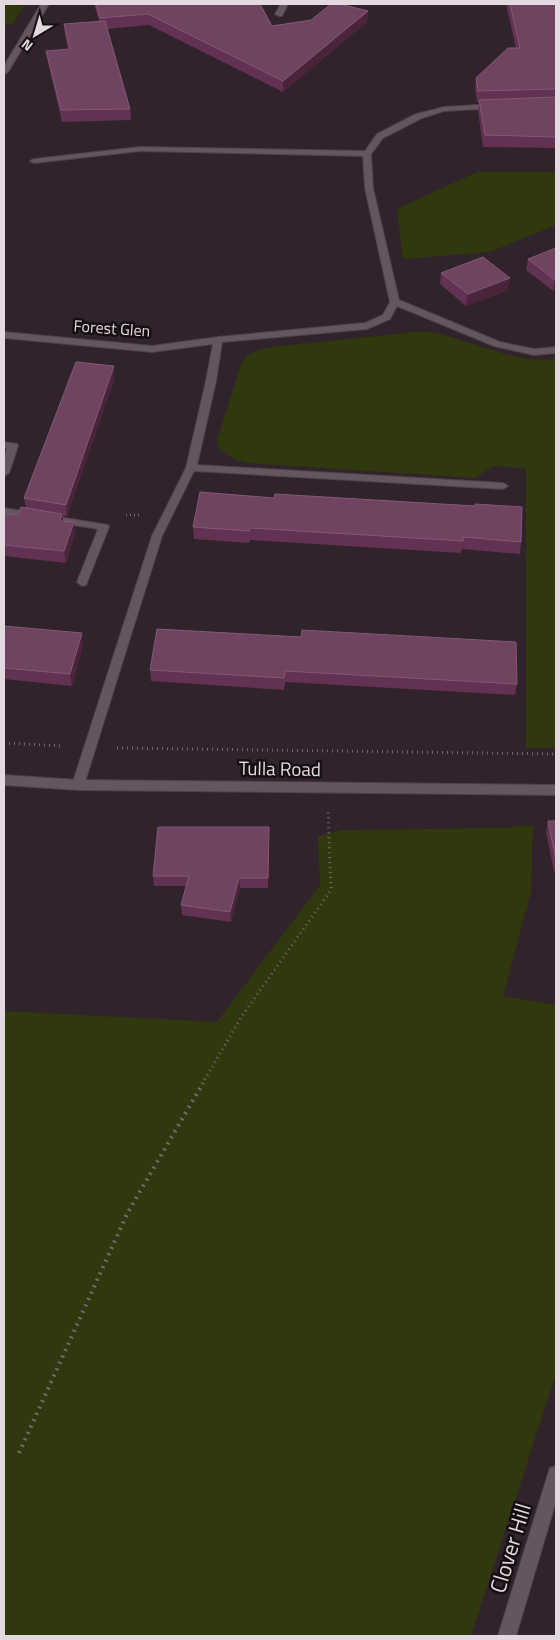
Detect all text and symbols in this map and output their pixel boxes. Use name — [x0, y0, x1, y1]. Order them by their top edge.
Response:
north arrow — [10, 10, 60, 60]
text: N — [16, 34, 37, 57]
street label: Forest Glen — [73, 313, 151, 343]
street label: Tulla Road — [239, 753, 321, 783]
street label: Clover Hill — [480, 1499, 540, 1597]

